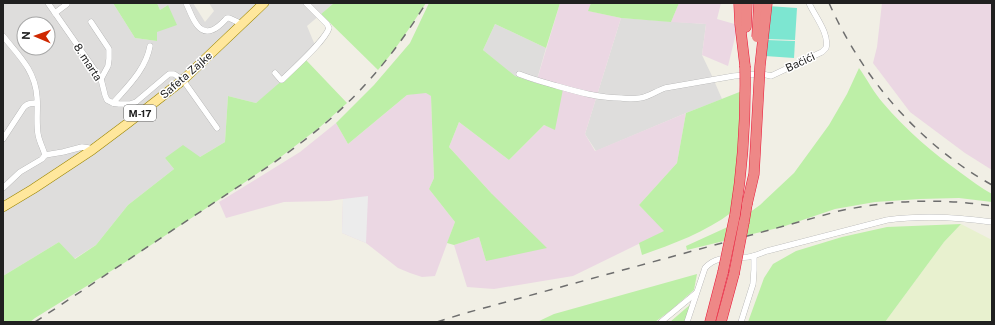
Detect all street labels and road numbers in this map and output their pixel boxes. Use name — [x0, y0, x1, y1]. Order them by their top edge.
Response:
street label: 8. marta — [71, 41, 105, 83]
street label: Safeta Zajke — [158, 49, 214, 101]
street label: Bačići — [783, 50, 817, 74]
road number: M-17 — [124, 105, 156, 121]

